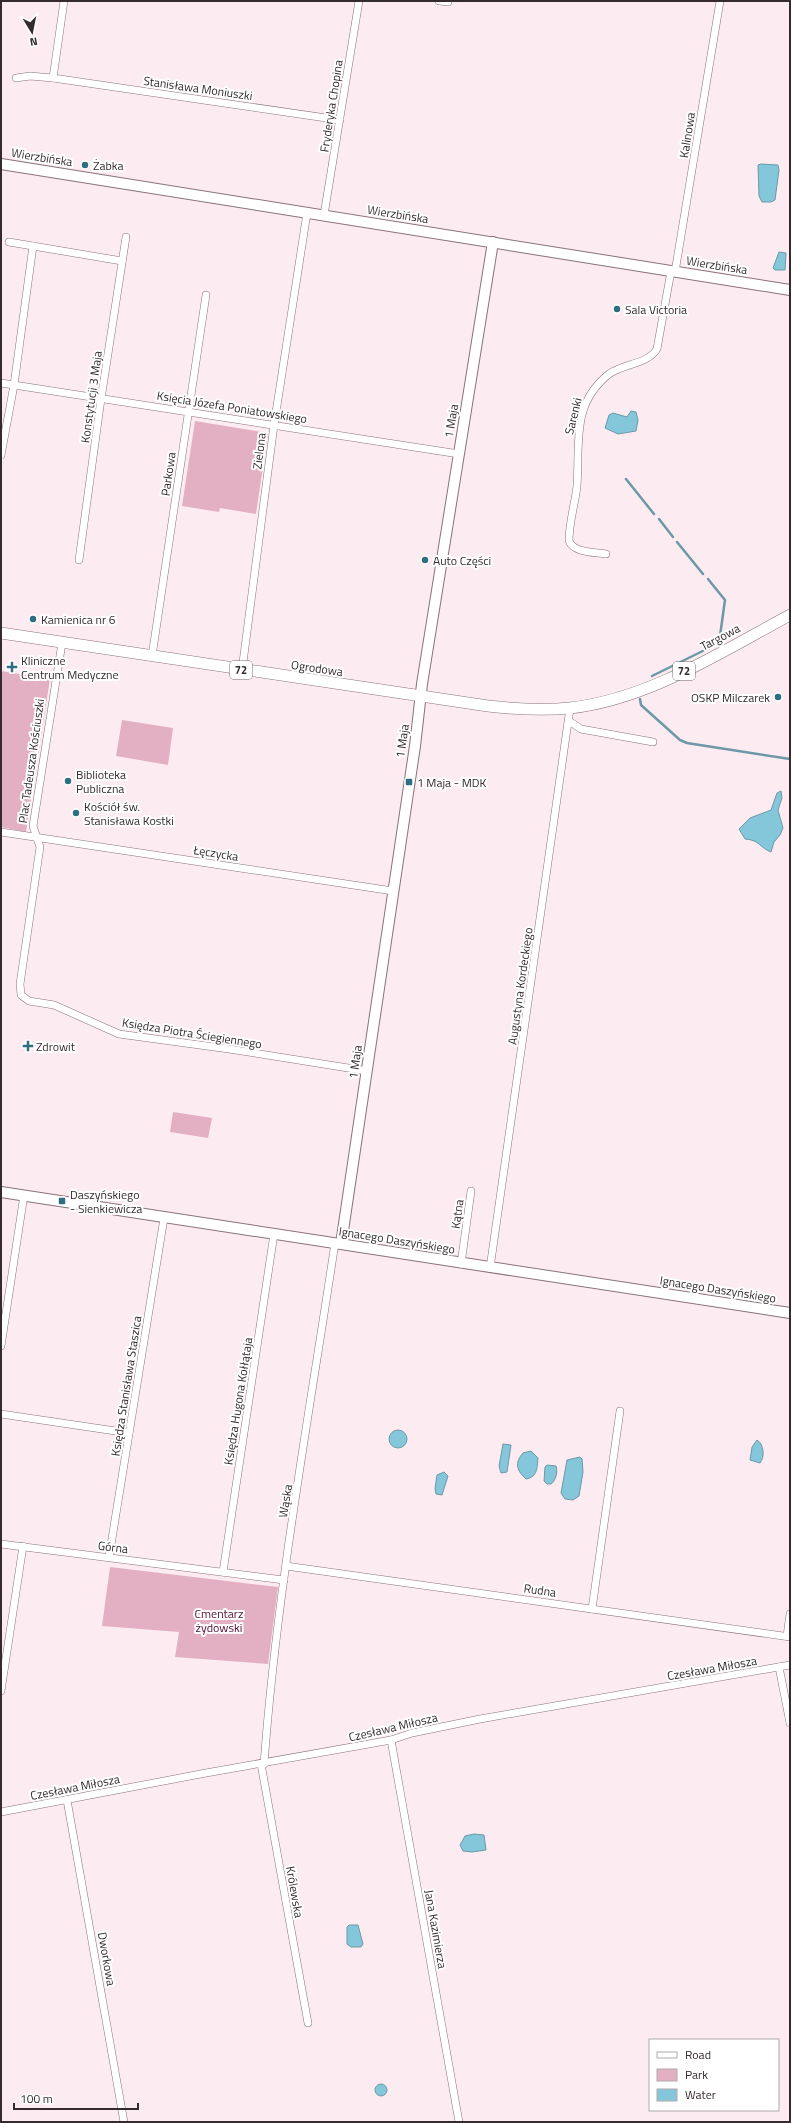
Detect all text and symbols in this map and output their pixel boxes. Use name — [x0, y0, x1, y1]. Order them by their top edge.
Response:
north arrow — [12, 12, 52, 52]
text: N — [29, 33, 39, 50]
street label: Fryderyka Chopina — [314, 58, 348, 154]
street label: Stanisława Moniuszki — [142, 71, 254, 105]
street label: Kalinowa — [674, 111, 700, 159]
street label: Wierzbińska — [10, 143, 74, 171]
place label: Żabka — [93, 156, 123, 175]
marker: Żabka — [80, 160, 90, 170]
street label: Wierzbińska — [366, 200, 430, 228]
street label: Wierzbińska — [685, 251, 749, 279]
place label: Sala Victoria — [625, 300, 687, 319]
marker: Sala Victoria — [612, 304, 622, 314]
street label: Konstytucji 3 Maja — [75, 350, 107, 444]
street label: Księcia Józefa Poniatowskiego — [155, 386, 309, 428]
street label: Sarenki — [559, 396, 587, 436]
street label: 1 Maja — [439, 403, 463, 439]
street label: Zielona — [247, 432, 271, 470]
street label: Parkowa — [156, 451, 180, 497]
place label: Auto Części — [433, 551, 491, 570]
marker: Auto Części — [420, 555, 430, 565]
place label: Kamienica nr 6 — [41, 610, 116, 629]
marker: Kamienica nr 6 — [28, 614, 38, 624]
street label: Targowa — [697, 619, 743, 655]
place label: Kliniczne Centrum Medyczne — [21, 651, 119, 684]
street label: Ogrodowa — [290, 655, 344, 681]
marker: Kliniczne Centrum Medyczne — [6, 661, 18, 673]
road number: 72 — [230, 661, 252, 679]
road number: 72 — [673, 662, 695, 680]
place label: OSKP Milczarek — [691, 688, 770, 707]
marker: OSKP Milczarek — [773, 692, 783, 702]
street label: Plac Tadeusza Kościuszki — [13, 697, 49, 825]
street label: 1 Maja — [390, 723, 414, 759]
place label: Biblioteka Publiczna — [76, 765, 126, 798]
place label: 1 Maja - MDK — [417, 773, 486, 792]
marker: Biblioteka Publiczna — [63, 776, 73, 786]
marker: 1 Maja - MDK — [404, 777, 414, 787]
place label: Kościół św. Stanisława Kostki — [84, 797, 174, 830]
marker: Kościół św. Stanisława Kostki — [71, 808, 81, 818]
street label: Łęczycka — [191, 840, 240, 866]
street label: Augustyna Kordeckiego — [502, 926, 538, 1046]
street label: Księdza Piotra Ściegiennego — [121, 1013, 263, 1053]
place label: Zdrowit — [36, 1037, 76, 1056]
marker: Zdrowit — [23, 1041, 33, 1051]
street label: 1 Maja — [343, 1044, 367, 1080]
place label: Daszyńskiego - Sienkiewicza — [70, 1185, 142, 1218]
marker: Daszyńskiego - Sienkiewicza — [57, 1196, 67, 1206]
street label: Kątna — [446, 1198, 468, 1230]
street label: Ignacego Daszyńskiego — [338, 1221, 456, 1259]
street label: Ignacego Daszyńskiego — [659, 1270, 777, 1308]
street label: Księdza Stanisława Staszica — [106, 1314, 146, 1458]
street label: Księdza Hugona Kołłątaja — [219, 1336, 257, 1466]
street label: Wąska — [273, 1483, 297, 1519]
street label: Górna — [97, 1536, 129, 1558]
street label: Rudna — [523, 1578, 557, 1602]
park label: Cmentarz żydowski — [195, 1604, 243, 1637]
street label: Czesława Miłosza — [666, 1651, 758, 1685]
street label: Czesława Miłosza — [347, 1708, 439, 1746]
street label: Czesława Miłosza — [29, 1769, 121, 1805]
street label: Królewska — [281, 1865, 309, 1919]
street label: Jana Kazimierza — [420, 1888, 452, 1970]
street label: Dworkowa — [93, 1931, 121, 1987]
legend — [649, 2039, 779, 2111]
text: Road — [685, 2045, 711, 2064]
text: Park — [685, 2065, 708, 2084]
scale bar — [14, 2085, 138, 2111]
text: Water — [685, 2085, 716, 2104]
text: 100 m — [20, 2089, 53, 2108]

